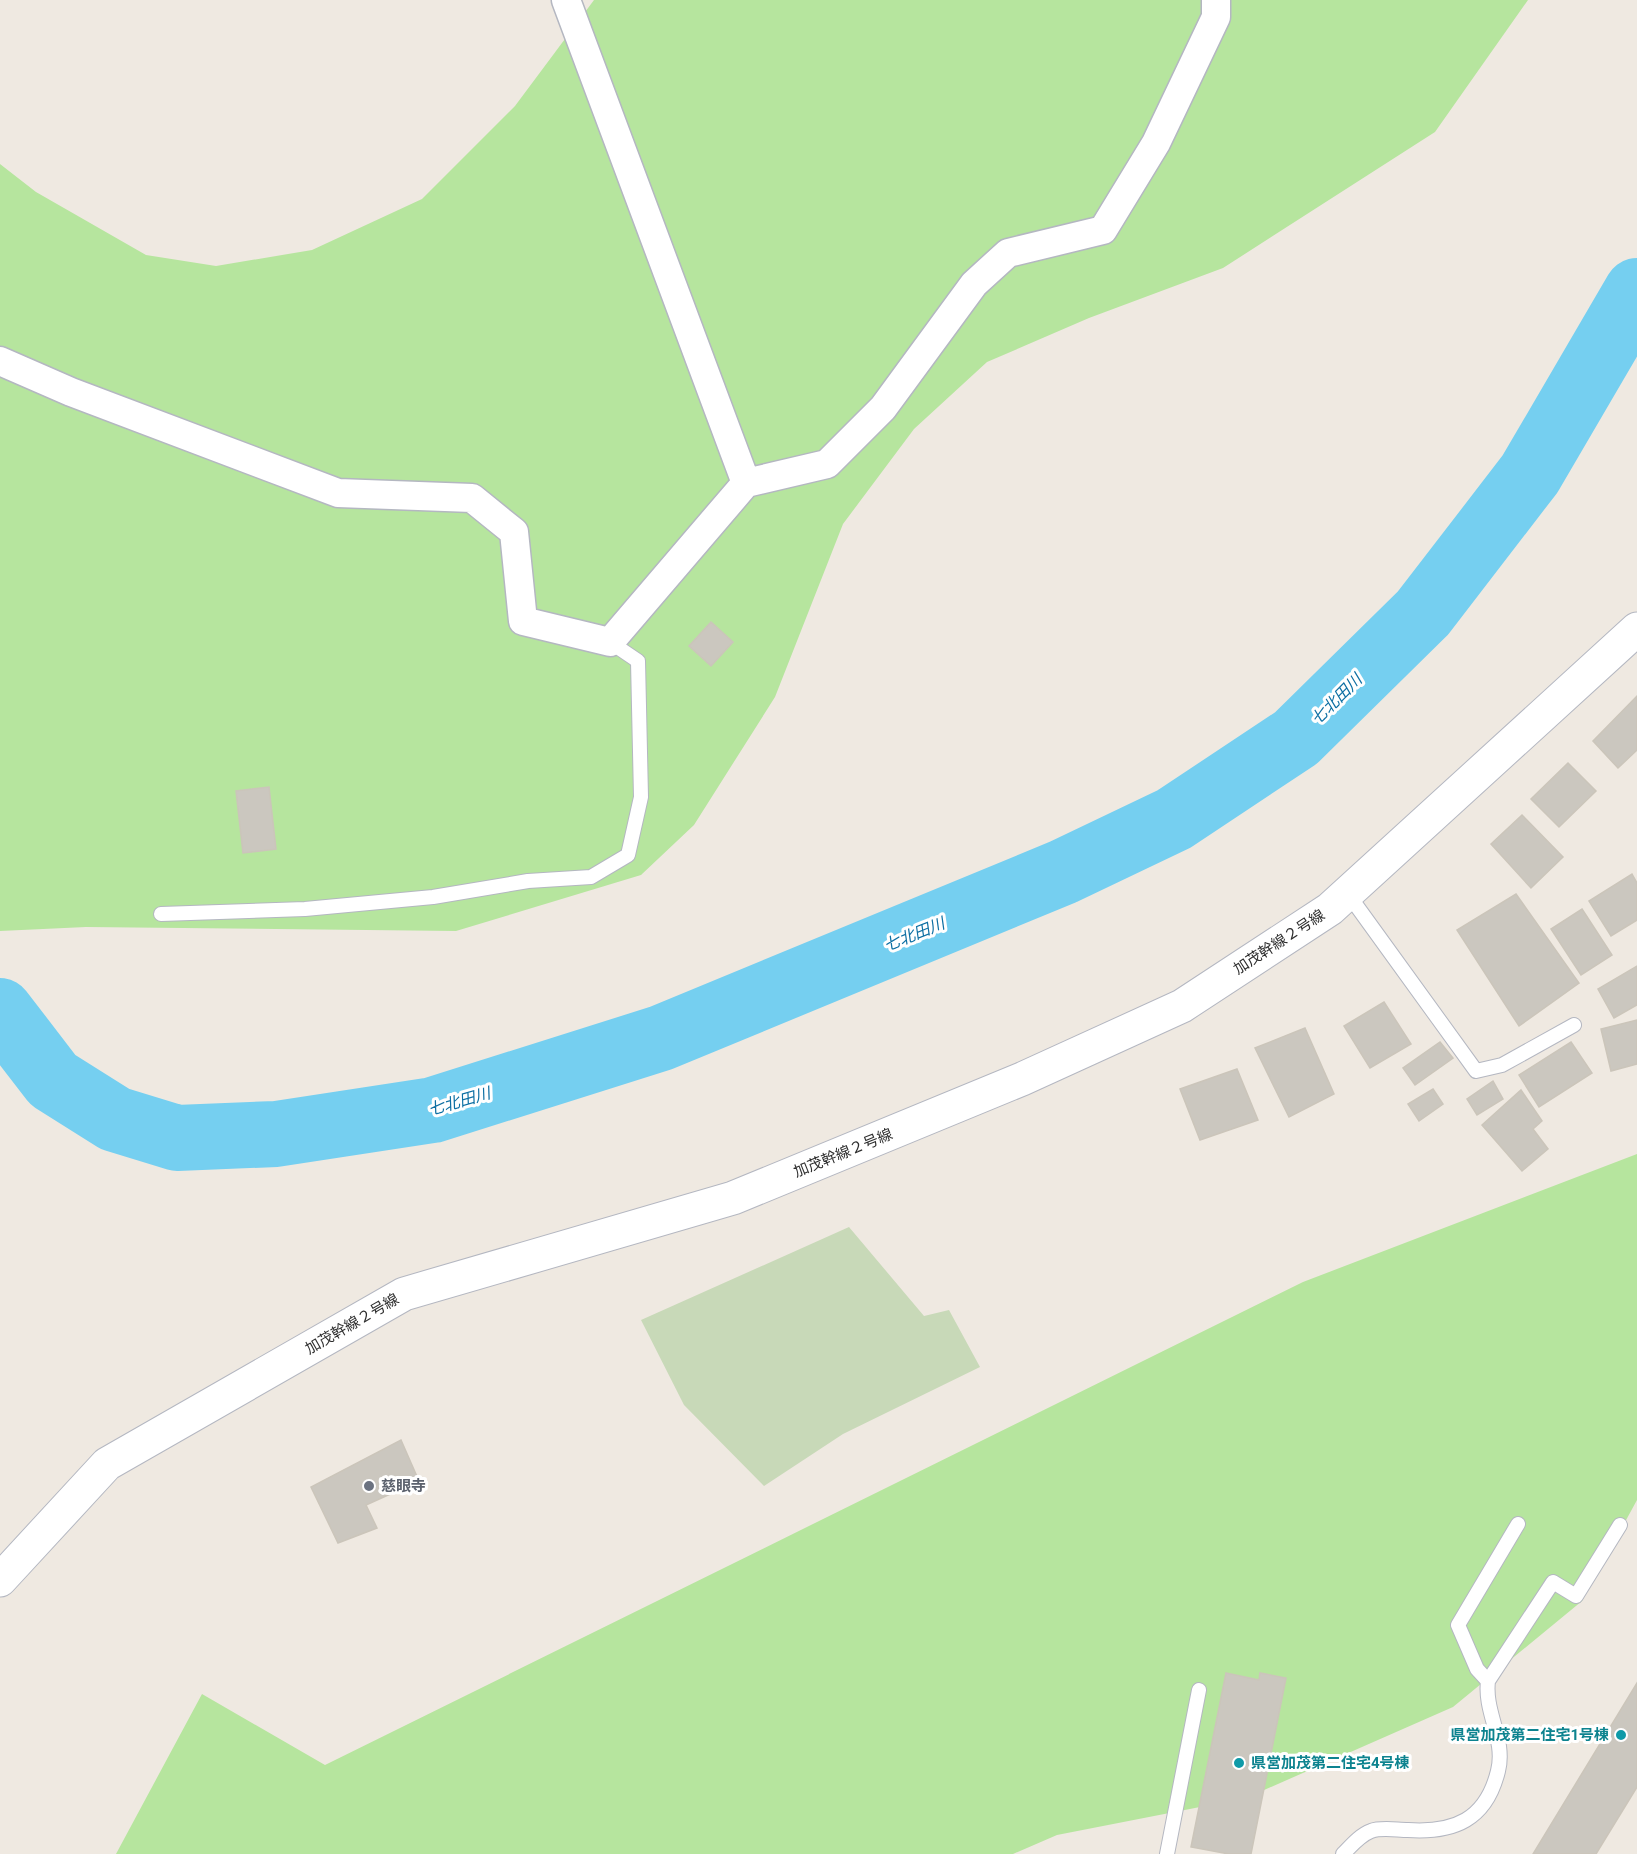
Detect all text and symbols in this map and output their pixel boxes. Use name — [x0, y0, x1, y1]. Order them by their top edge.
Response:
water label: 七北田川 — [1307, 669, 1367, 729]
street label: 加茂幹線２号線 — [1230, 906, 1328, 978]
water label: 七北田川 — [881, 913, 949, 955]
water label: 七北田川 — [426, 1083, 494, 1119]
street label: 加茂幹線２号線 — [791, 1125, 895, 1181]
street label: 加茂幹線２号線 — [302, 1290, 402, 1358]
place label: 慈眼寺 — [381, 1477, 426, 1495]
marker: 慈眼寺 — [362, 1479, 376, 1493]
place label: 県営加茂第二住宅1号棟 — [1450, 1726, 1609, 1744]
marker: 県営加茂第二住宅1号棟 — [1614, 1728, 1628, 1742]
place label: 県営加茂第二住宅4号棟 — [1251, 1754, 1410, 1772]
marker: 県営加茂第二住宅4号棟 — [1232, 1756, 1246, 1770]

